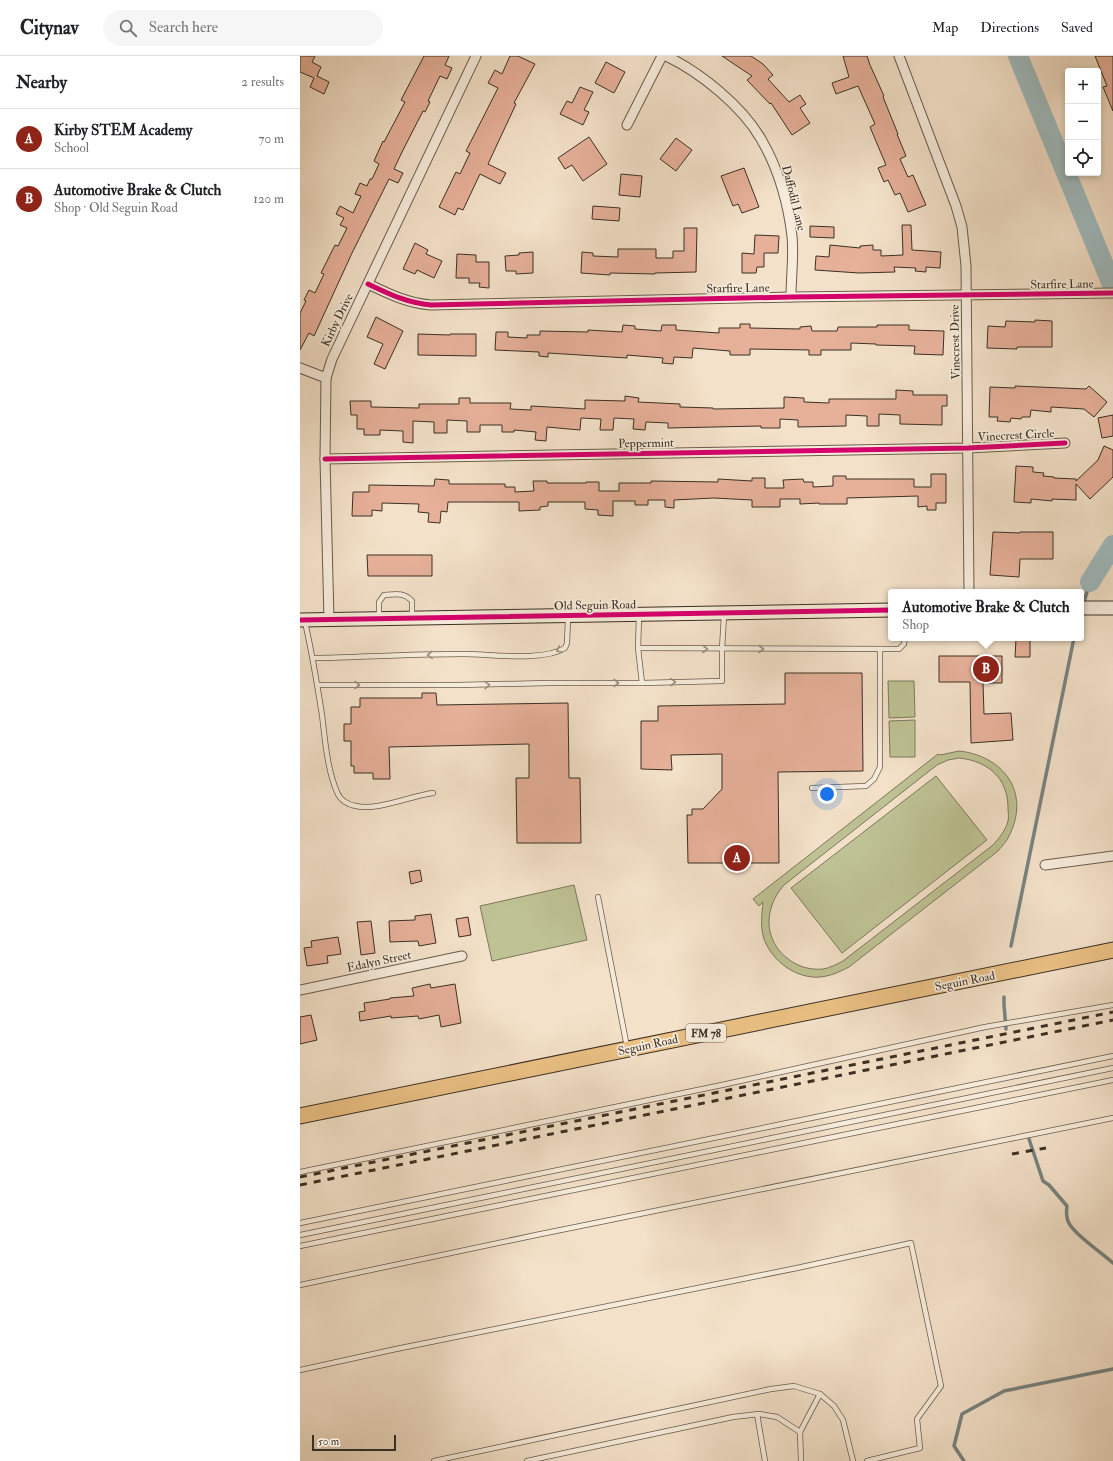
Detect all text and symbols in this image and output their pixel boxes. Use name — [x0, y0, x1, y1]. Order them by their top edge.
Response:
search box — [103, 10, 383, 46]
text: Citynav — [20, 16, 79, 40]
icon: search — [117, 17, 139, 39]
text: Search here — [149, 18, 218, 37]
text: Map — [932, 19, 958, 36]
text: Directions — [980, 19, 1039, 36]
text: Saved — [1061, 19, 1093, 36]
map controls — [1065, 68, 1101, 176]
button: + — [1065, 68, 1101, 104]
text: Nearby — [16, 72, 67, 93]
text: 2 results — [241, 74, 284, 90]
button: − — [1065, 104, 1101, 140]
text: Kirby STEM Academy — [54, 121, 192, 140]
text: A — [25, 131, 33, 147]
text: 70 m — [259, 131, 284, 147]
text: School — [54, 140, 89, 156]
button: locate — [1065, 140, 1101, 176]
street label: Daffodil Lane — [778, 164, 809, 232]
text: Automotive Brake & Clutch — [54, 181, 221, 200]
text: B — [25, 191, 33, 207]
text: 120 m — [253, 191, 284, 207]
text: Shop · Old Seguin Road — [54, 200, 178, 216]
street label: Starfire Lane — [1030, 276, 1094, 293]
street label: Starfire Lane — [706, 280, 770, 297]
street label: Kirby Drive — [318, 291, 357, 349]
street label: Vinecrest Drive — [947, 304, 964, 380]
street label: Vinecrest Circle — [977, 426, 1055, 445]
street label: Peppermint — [618, 436, 674, 451]
popup — [888, 589, 1084, 641]
street label: Old Seguin Road — [554, 597, 636, 614]
text: Automotive Brake & Clutch — [902, 598, 1070, 617]
text: Shop — [902, 617, 929, 633]
one-way arrow — [702, 645, 708, 653]
one-way arrow — [758, 645, 764, 653]
one-way arrow — [556, 646, 563, 654]
one-way arrow — [427, 651, 433, 659]
pin: B — [973, 654, 999, 684]
one-way arrow — [670, 678, 676, 687]
one-way arrow — [613, 679, 619, 687]
one-way arrow — [354, 681, 360, 689]
one-way arrow — [484, 681, 490, 689]
your location — [817, 784, 837, 804]
pin: A — [724, 843, 750, 873]
street label: Edalyn Street — [346, 947, 413, 976]
street label: Seguin Road — [934, 968, 997, 995]
road number: FM 78 — [686, 1024, 726, 1042]
street label: Seguin Road — [617, 1032, 680, 1059]
scale bar — [312, 1433, 396, 1452]
text: 50 m — [318, 1435, 339, 1448]

